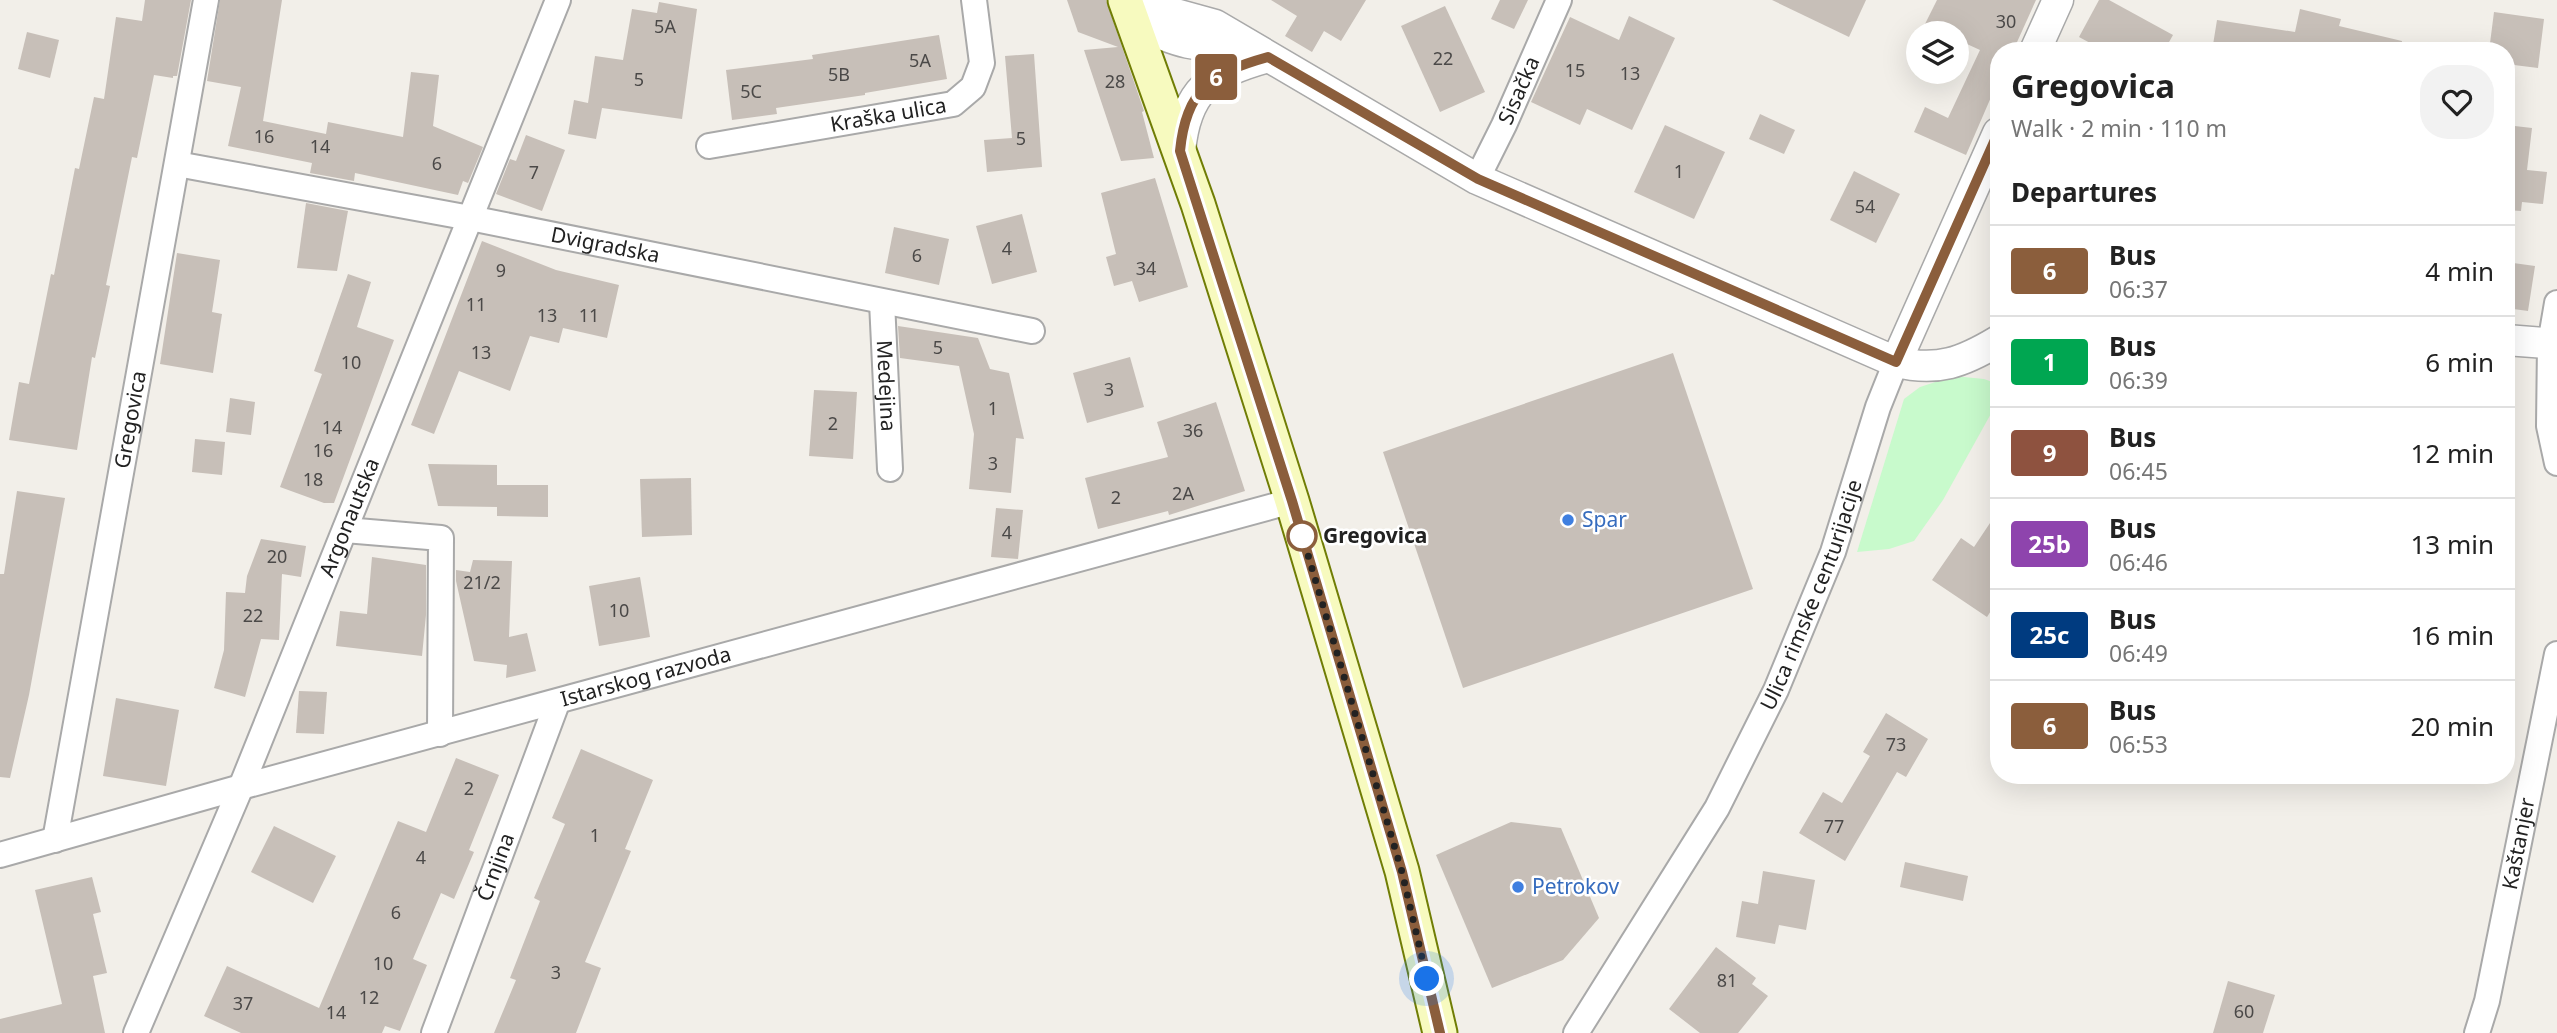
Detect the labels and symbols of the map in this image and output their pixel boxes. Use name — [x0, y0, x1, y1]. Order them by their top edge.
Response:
house number: 30 — [1996, 9, 2016, 33]
house number: 5A — [654, 14, 676, 38]
house number: 22 — [1433, 46, 1453, 70]
house number: 5A — [909, 48, 931, 72]
street label: Sisačka — [1491, 52, 1546, 129]
line badge: 6 — [1193, 54, 1239, 100]
house number: 15 — [1565, 58, 1585, 82]
house number: 13 — [1620, 61, 1640, 85]
house number: 5B — [828, 62, 850, 86]
house number: 5 — [634, 67, 644, 91]
house number: 28 — [1105, 69, 1125, 93]
house number: 5C — [740, 79, 762, 103]
street label: Kraška ulica — [828, 90, 948, 138]
house number: 16 — [254, 124, 274, 148]
house number: 5 — [1016, 126, 1026, 150]
house number: 14 — [310, 134, 330, 158]
house number: 6 — [432, 151, 442, 175]
house number: 1 — [1674, 159, 1684, 183]
house number: 7 — [529, 160, 539, 184]
house number: 54 — [1855, 194, 1875, 218]
street label: Dvigradska — [549, 220, 662, 269]
house number: 4 — [1002, 236, 1012, 260]
house number: 6 — [912, 243, 922, 267]
house number: 34 — [1136, 256, 1156, 280]
house number: 9 — [496, 258, 506, 282]
house number: 11 — [466, 292, 486, 316]
house number: 13 — [537, 303, 557, 327]
house number: 11 — [579, 303, 599, 327]
house number: 5 — [933, 335, 943, 359]
house number: 13 — [471, 340, 491, 364]
street label: Medejina — [871, 340, 903, 432]
house number: 10 — [341, 350, 361, 374]
street label: Gregovica — [107, 369, 152, 471]
house number: 3 — [1104, 377, 1114, 401]
house number: 1 — [988, 396, 998, 420]
house number: 2 — [828, 411, 838, 435]
house number: 14 — [322, 415, 342, 439]
house number: 36 — [1183, 418, 1203, 442]
house number: 16 — [313, 438, 333, 462]
house number: 3 — [988, 451, 998, 475]
street label: Argonautska — [312, 453, 385, 581]
house number: 18 — [303, 467, 323, 491]
street label: Ulica rimske centurijacije — [1753, 476, 1868, 715]
house number: 2A — [1172, 481, 1194, 505]
house number: 2 — [1111, 485, 1121, 509]
place label: Spar — [1582, 505, 1627, 533]
marker: Spar — [1560, 512, 1576, 528]
house number: 4 — [1002, 520, 1012, 544]
marker: Gregovica — [1287, 521, 1317, 551]
place label: Gregovica — [1323, 521, 1427, 549]
house number: 20 — [267, 544, 287, 568]
house number: 21/2 — [463, 570, 501, 594]
house number: 10 — [609, 598, 629, 622]
house number: 22 — [243, 603, 263, 627]
street label: Istarskog razvoda — [557, 639, 734, 712]
house number: 73 — [1886, 732, 1906, 756]
house number: 2 — [464, 776, 474, 800]
street label: Kaštanjer — [2495, 795, 2541, 892]
house number: 77 — [1824, 814, 1844, 838]
house number: 1 — [590, 823, 600, 847]
street label: Črnjina — [469, 829, 520, 905]
house number: 4 — [416, 845, 426, 869]
place label: Petrokov — [1532, 872, 1620, 900]
marker: Petrokov — [1510, 879, 1526, 895]
house number: 6 — [391, 900, 401, 924]
house number: 10 — [373, 951, 393, 975]
house number: 3 — [551, 960, 561, 984]
your location — [1409, 961, 1444, 996]
house number: 81 — [1717, 968, 1737, 992]
house number: 12 — [359, 985, 379, 1009]
house number: 37 — [233, 991, 253, 1015]
house number: 60 — [2234, 999, 2254, 1023]
house number: 14 — [326, 1000, 346, 1024]

